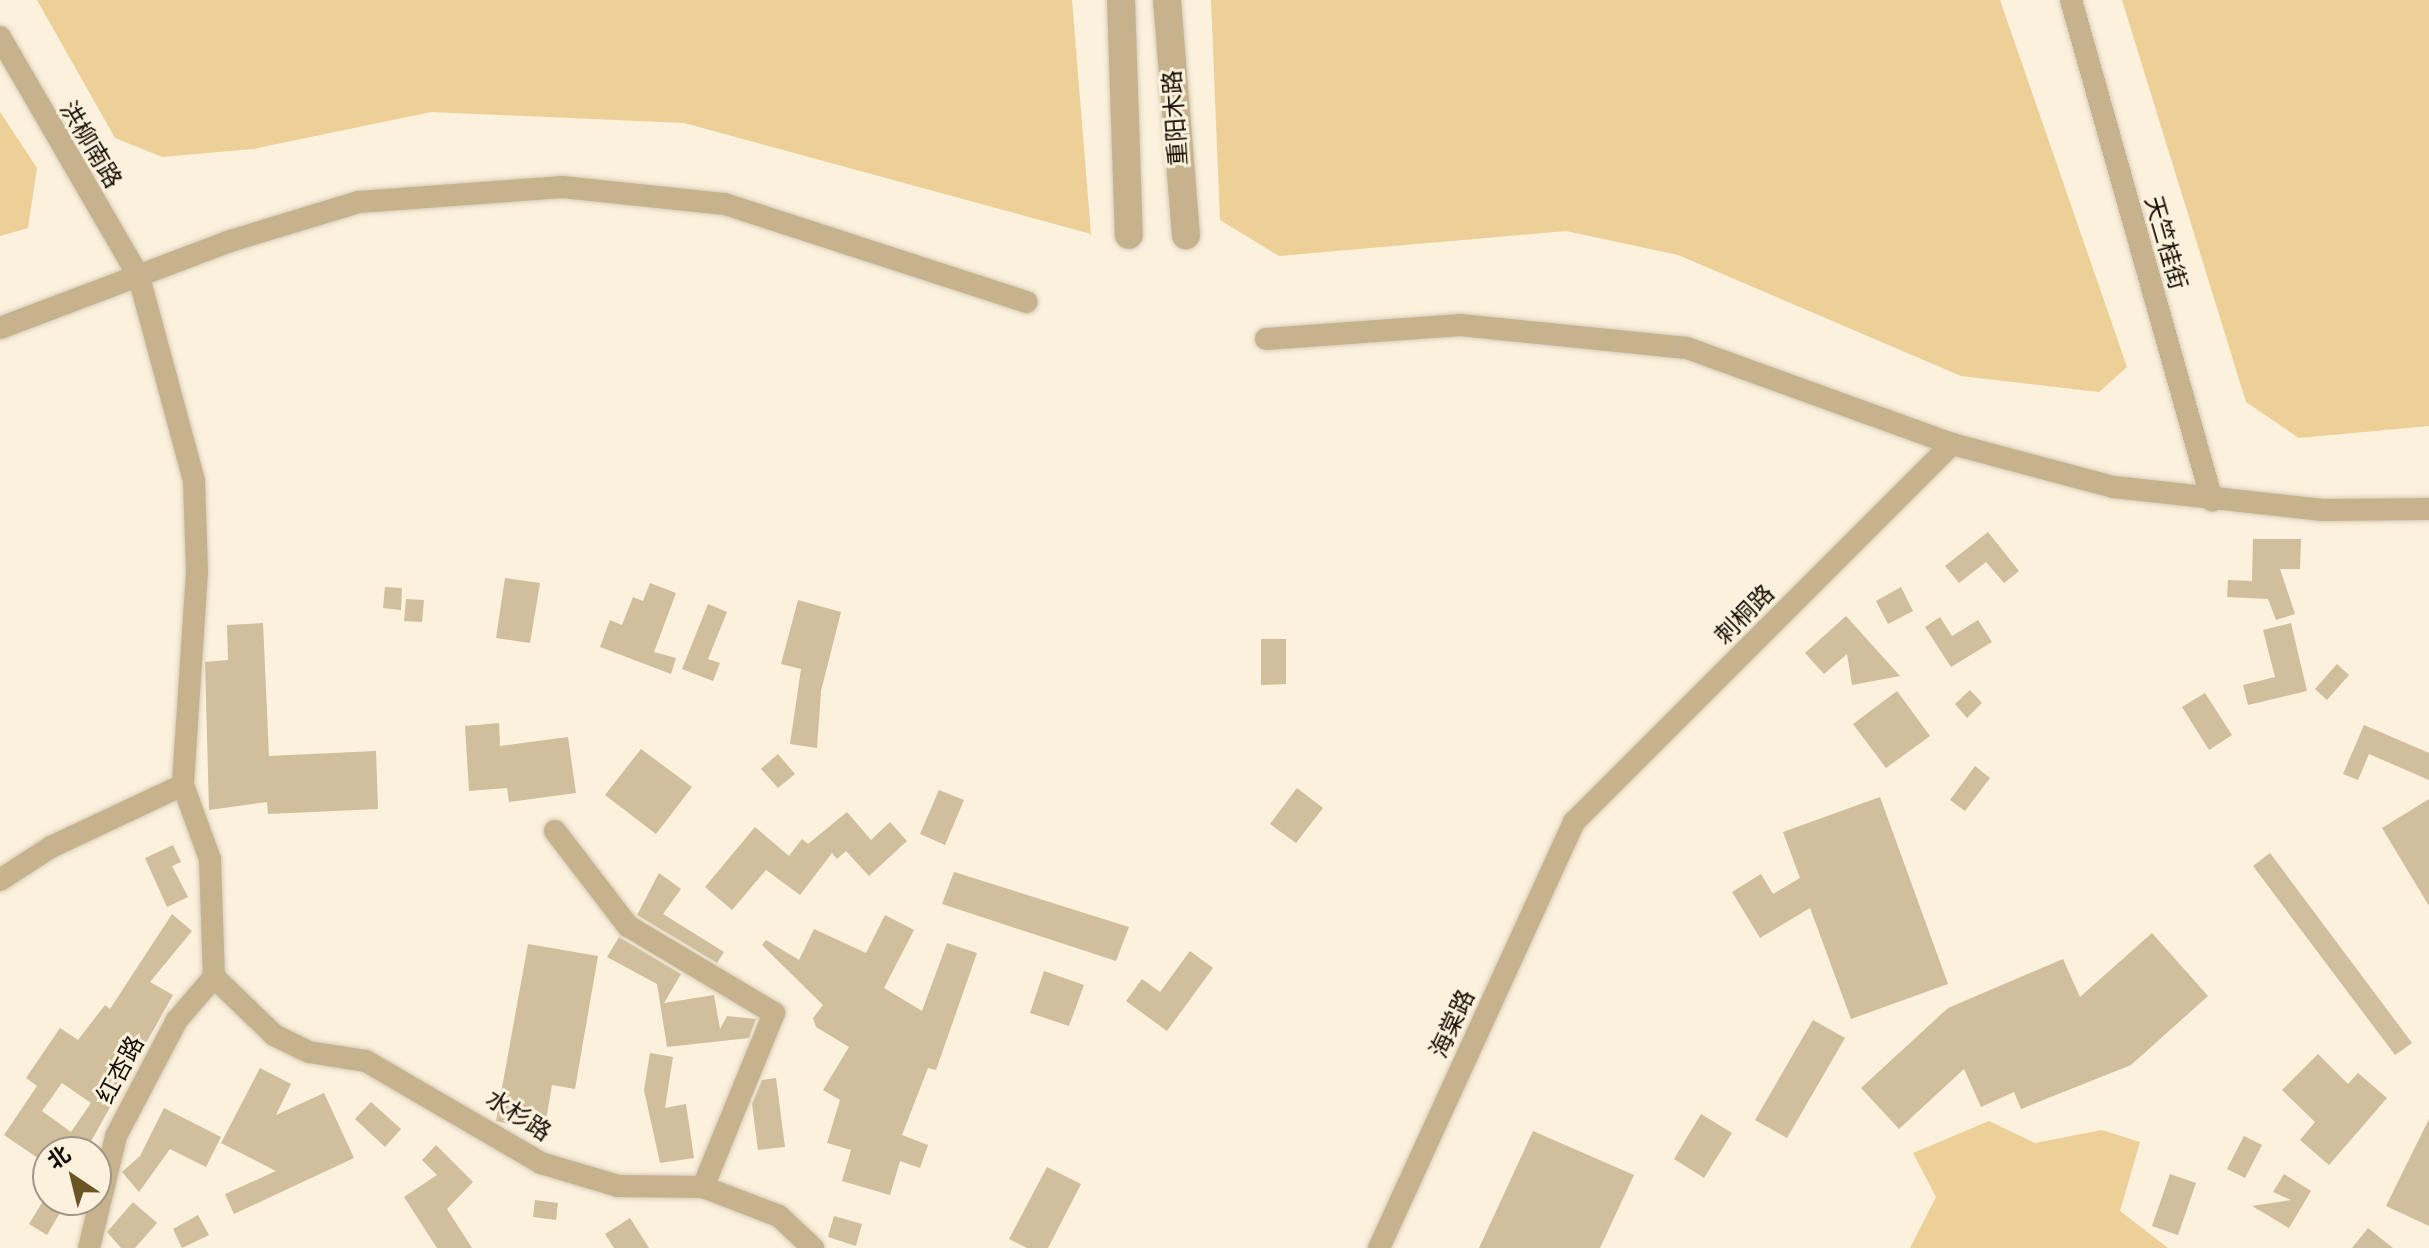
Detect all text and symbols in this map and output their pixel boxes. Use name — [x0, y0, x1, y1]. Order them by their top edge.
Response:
street label: 重阳木路 — [1158, 69, 1194, 167]
street label: 洪柳南路 — [53, 96, 127, 194]
street label: 天竺桂街 — [2138, 193, 2192, 293]
street label: 刺桐路 — [1709, 579, 1781, 651]
street label: 海棠路 — [1425, 985, 1481, 1063]
street label: 红杏路 — [91, 1031, 151, 1109]
street label: 水杉路 — [480, 1084, 556, 1148]
north arrow — [32, 1136, 112, 1216]
text: 北 — [42, 1140, 76, 1175]

